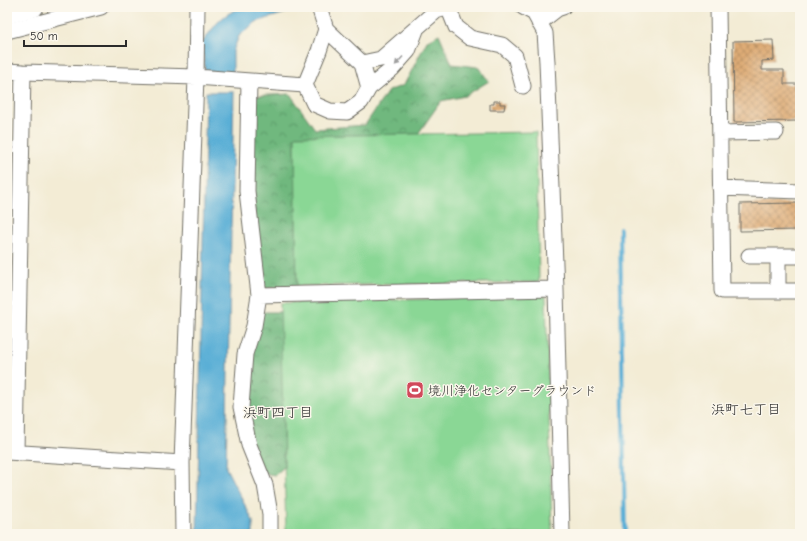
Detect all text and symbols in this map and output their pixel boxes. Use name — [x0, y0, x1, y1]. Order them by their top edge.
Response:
scale bar — [24, 22, 126, 48]
text: 50 m — [30, 29, 58, 43]
one-way arrow — [395, 56, 404, 67]
sports icon: 境川浄化センターグラウンド — [405, 380, 425, 400]
place label: 境川浄化センターグラウンド — [428, 383, 596, 398]
district label: 浜町七丁目 — [711, 401, 781, 418]
district label: 浜町四丁目 — [243, 404, 313, 421]

